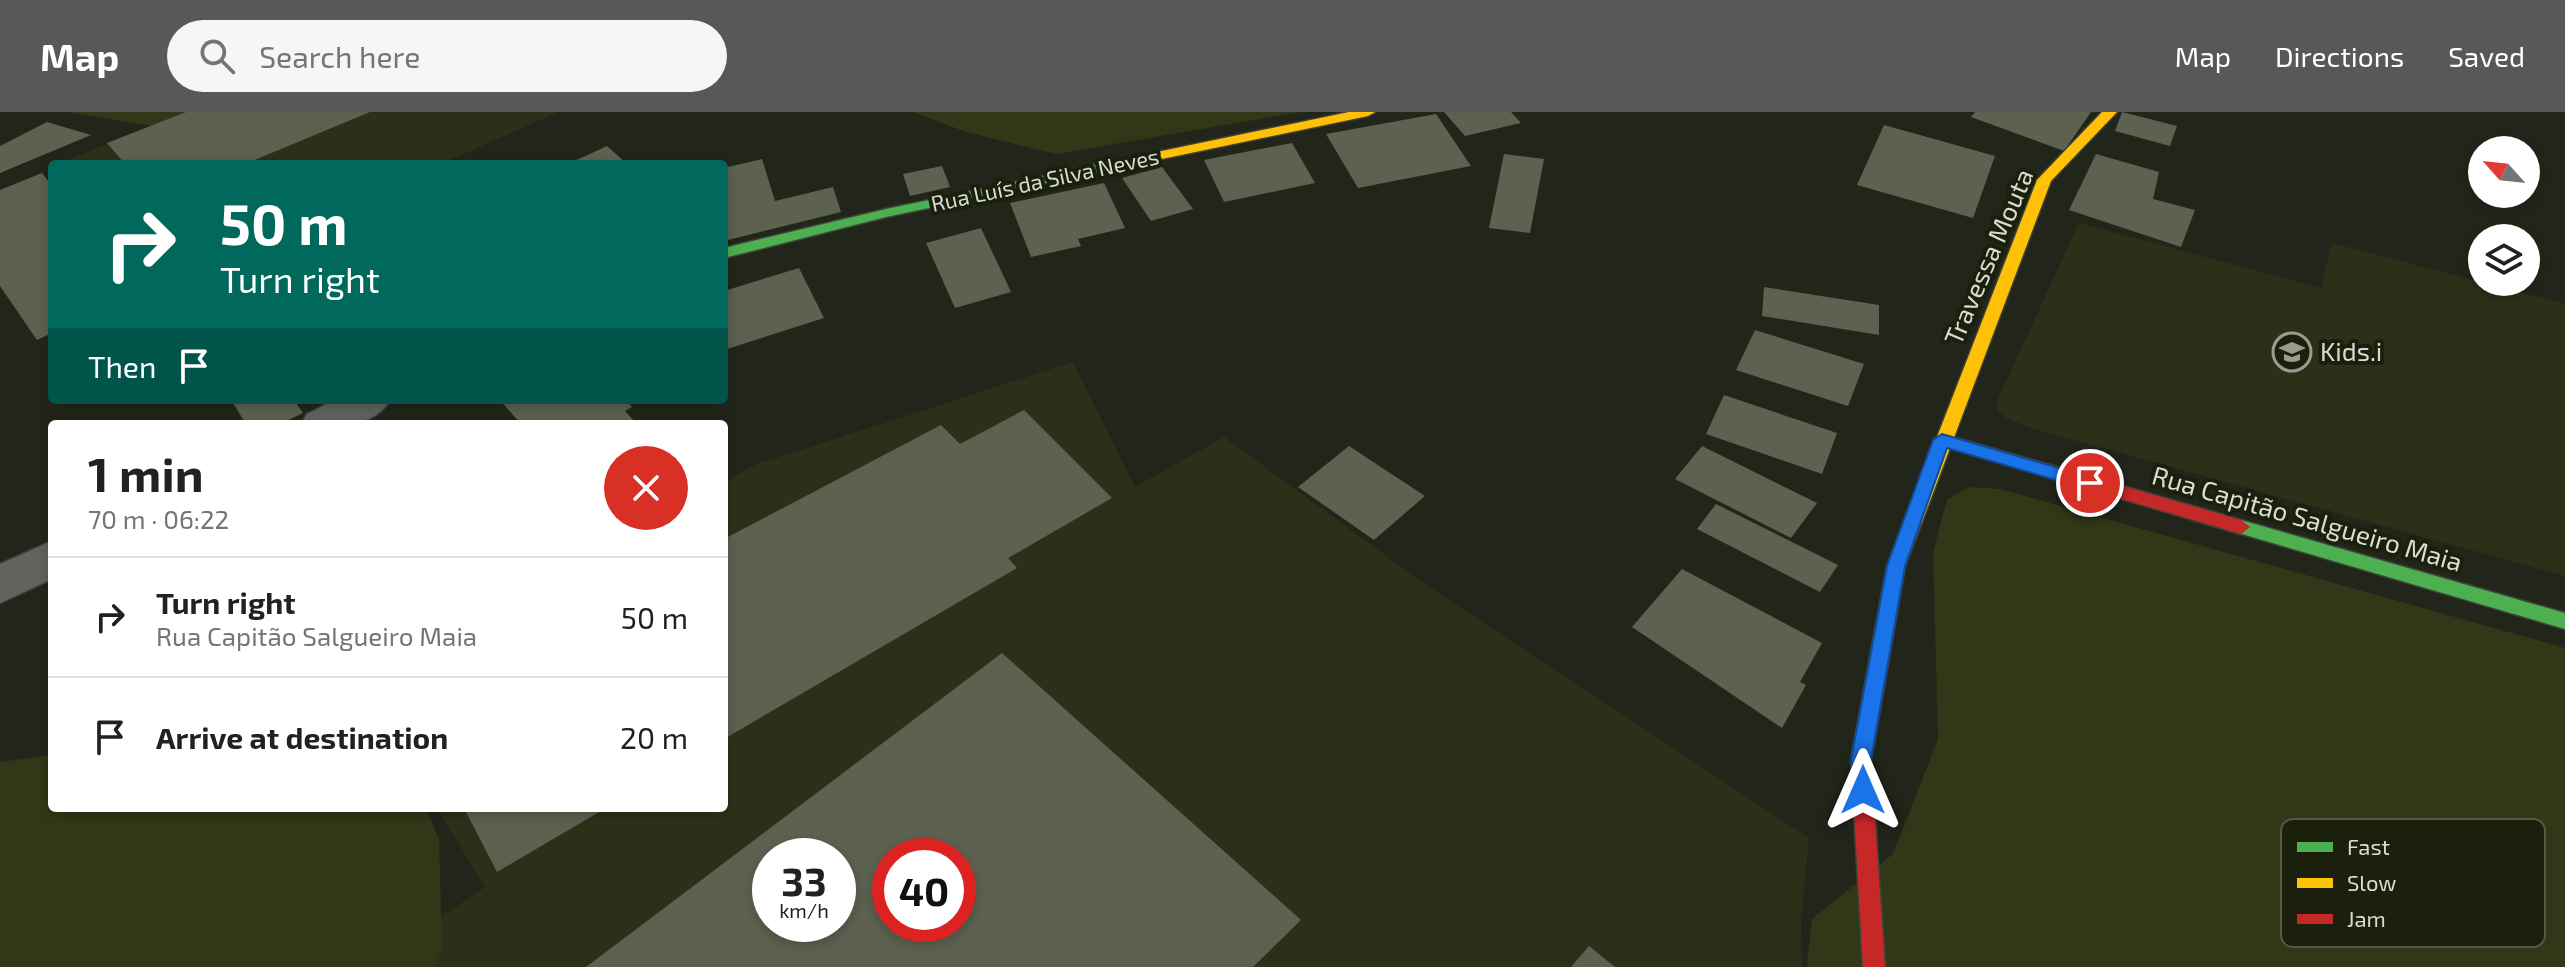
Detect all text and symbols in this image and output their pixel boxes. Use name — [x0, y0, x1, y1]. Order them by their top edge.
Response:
search box — [167, 20, 727, 92]
text: Map — [40, 33, 119, 79]
icon: search — [195, 34, 239, 78]
text: Search here — [259, 38, 420, 74]
text: Map — [2175, 39, 2231, 73]
text: Directions — [2275, 39, 2404, 73]
text: Saved — [2448, 39, 2525, 73]
north arrow — [2468, 136, 2540, 208]
map controls — [2468, 136, 2540, 296]
street label: Rua Luís da Silva Neves — [928, 142, 1161, 216]
street label: Travessa Mouta — [1937, 164, 2039, 349]
text: 50 m — [220, 189, 348, 256]
icon: right — [88, 192, 192, 296]
button: layers — [2468, 224, 2540, 296]
text: Turn right — [220, 257, 380, 300]
school or university icon: Kids.i — [2271, 331, 2313, 373]
place label: Kids.i — [2320, 335, 2382, 366]
icon: arrive — [172, 344, 216, 388]
text: Then — [88, 348, 156, 384]
text: 1 min — [88, 444, 204, 502]
button: close — [604, 446, 688, 530]
pin — [2056, 449, 2124, 517]
street label: Rua Capitão Salgueiro Maia — [2149, 458, 2466, 577]
icon: arrive — [2068, 461, 2112, 505]
text: 70 m · 06:22 — [88, 503, 229, 534]
text: Turn right — [156, 584, 296, 620]
icon: right — [88, 595, 132, 639]
text: 50 m — [621, 599, 688, 635]
text: Rua Capitão Salgueiro Maia — [156, 620, 477, 651]
icon: arrive — [88, 715, 132, 759]
text: Arrive at destination — [156, 719, 448, 755]
text: 20 m — [620, 719, 688, 755]
position arrow — [1821, 748, 1905, 832]
legend — [2281, 819, 2545, 947]
text: Fast — [2347, 833, 2390, 859]
speed limit sign: 40 — [872, 838, 976, 942]
text: 33 — [781, 856, 827, 904]
text: Slow — [2347, 869, 2396, 895]
text: km/h — [779, 898, 829, 922]
text: Jam — [2347, 905, 2386, 931]

